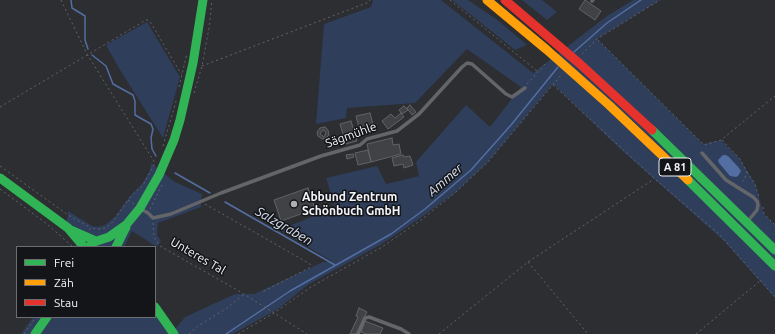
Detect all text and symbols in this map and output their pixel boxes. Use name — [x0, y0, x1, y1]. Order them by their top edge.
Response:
street label: Sägmühle — [324, 119, 378, 151]
road number: A 81 — [659, 158, 691, 176]
water label: Ammer — [424, 160, 466, 200]
place label: Abbund Zentrum Schönbuch GmbH — [302, 190, 400, 218]
marker: Abbund Zentrum Schönbuch GmbH — [289, 199, 299, 209]
water label: Salzgraben — [253, 203, 315, 249]
street label: Unteres Tal — [168, 235, 228, 277]
legend — [16, 246, 156, 318]
text: Frei — [54, 256, 74, 269]
text: Zäh — [54, 276, 74, 289]
text: Stau — [54, 296, 78, 309]

